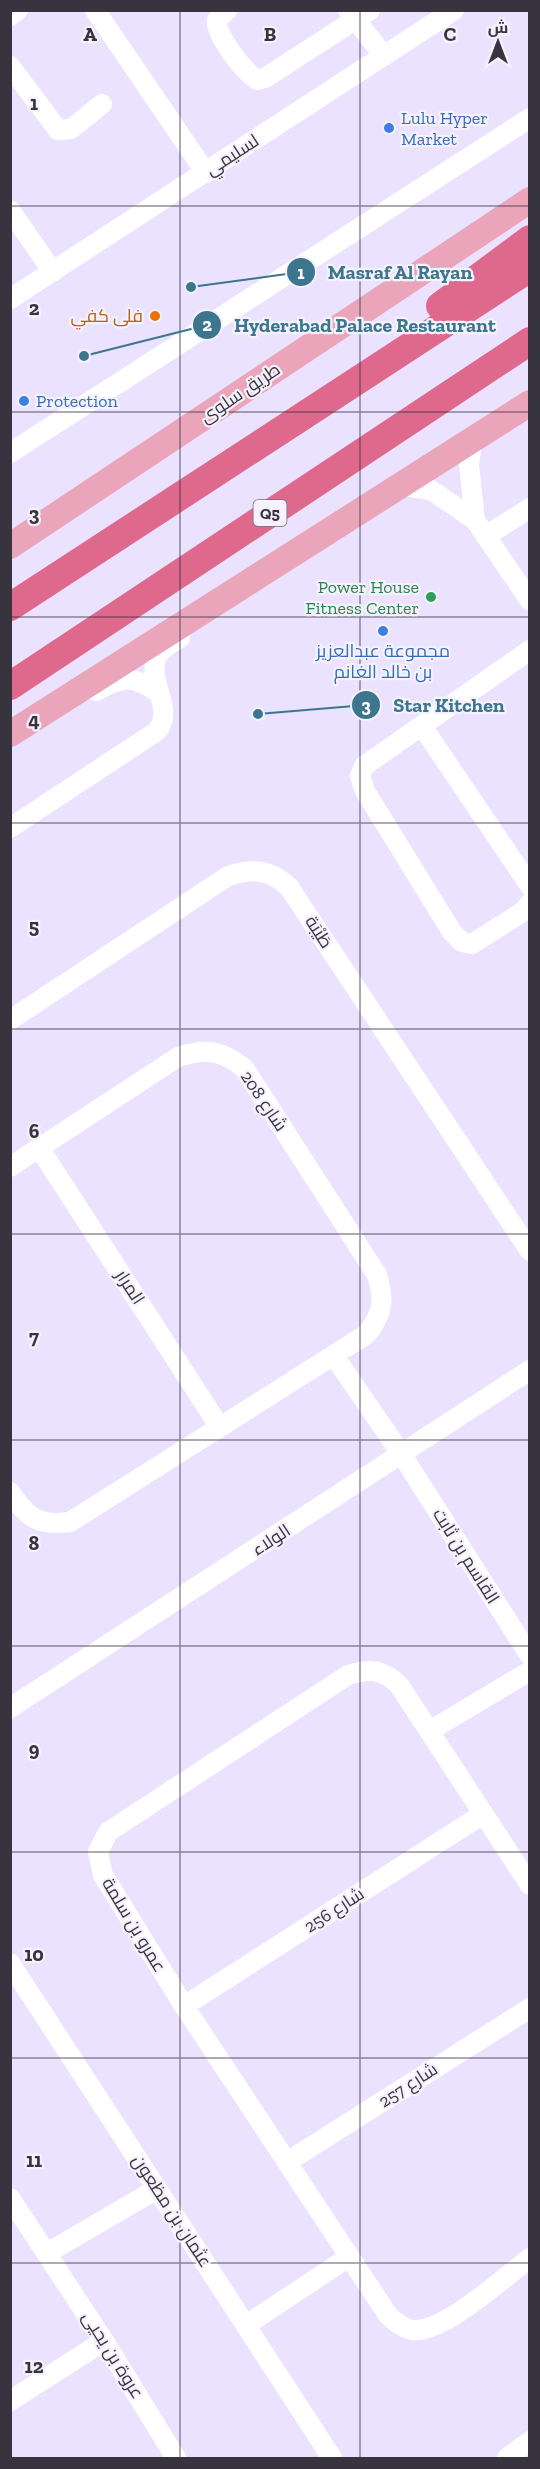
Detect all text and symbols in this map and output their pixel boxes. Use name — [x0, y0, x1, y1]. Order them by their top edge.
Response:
north arrow — [468, 12, 528, 72]
text: ش — [488, 18, 508, 37]
text: A — [83, 22, 97, 46]
text: B — [264, 22, 276, 46]
text: C — [444, 22, 457, 46]
text: 1 — [30, 91, 38, 115]
place label: Lulu Hyper Market — [401, 107, 488, 150]
marker: Lulu Hyper Market — [382, 121, 396, 135]
street label: لسليمي — [201, 130, 264, 183]
callout: Masraf Al Rayan — [286, 253, 485, 291]
text: Masraf Al Rayan — [328, 260, 472, 284]
text: 1 — [297, 262, 305, 284]
text: 2 — [29, 296, 40, 320]
place label: فلى كفي — [70, 305, 143, 330]
callout: Hyderabad Palace Restaurant — [192, 306, 508, 344]
marker: فلى كفي — [148, 309, 162, 323]
text: Hyderabad Palace Restaurant — [234, 313, 497, 337]
text: 2 — [202, 314, 212, 336]
street label: طريق سلوى — [196, 358, 285, 429]
place label: Protection — [36, 390, 119, 412]
marker: Protection — [17, 394, 31, 408]
road number: Q5 — [254, 500, 286, 526]
text: 3 — [29, 502, 40, 526]
place label: Power House Fitness Center — [306, 576, 419, 619]
marker: Power House Fitness Center — [424, 590, 438, 604]
marker: مجموعة عبدالعزيز بن خالد الغانم — [376, 624, 390, 638]
place label: مجموعة عبدالعزيز بن خالد الغانم — [315, 640, 450, 684]
callout: Star Kitchen — [351, 686, 517, 724]
text: Star Kitchen — [393, 693, 505, 717]
text: 3 — [361, 695, 371, 717]
text: 4 — [28, 708, 40, 732]
street label: طَيْبَة — [300, 912, 338, 952]
text: 5 — [29, 914, 39, 938]
street label: شارع 208 — [235, 1067, 292, 1136]
text: 6 — [29, 1119, 40, 1143]
street label: المرار — [110, 1265, 149, 1308]
text: 7 — [29, 1325, 39, 1349]
street label: القاسم بن ثابت — [427, 1504, 504, 1608]
street label: الولاء — [248, 1519, 294, 1561]
text: 8 — [29, 1531, 40, 1555]
text: 9 — [29, 1737, 40, 1761]
street label: عمرو بن سلمة — [97, 1874, 171, 1976]
street label: شارع 256 — [300, 1883, 369, 1938]
text: 10 — [24, 1942, 44, 1966]
street label: شارع 257 — [374, 2058, 442, 2113]
text: 11 — [26, 2148, 42, 2172]
street label: عثمان بن مظعون — [127, 2151, 217, 2271]
street label: عروة بن يحيى — [77, 2307, 149, 2403]
text: 12 — [25, 2354, 44, 2378]

